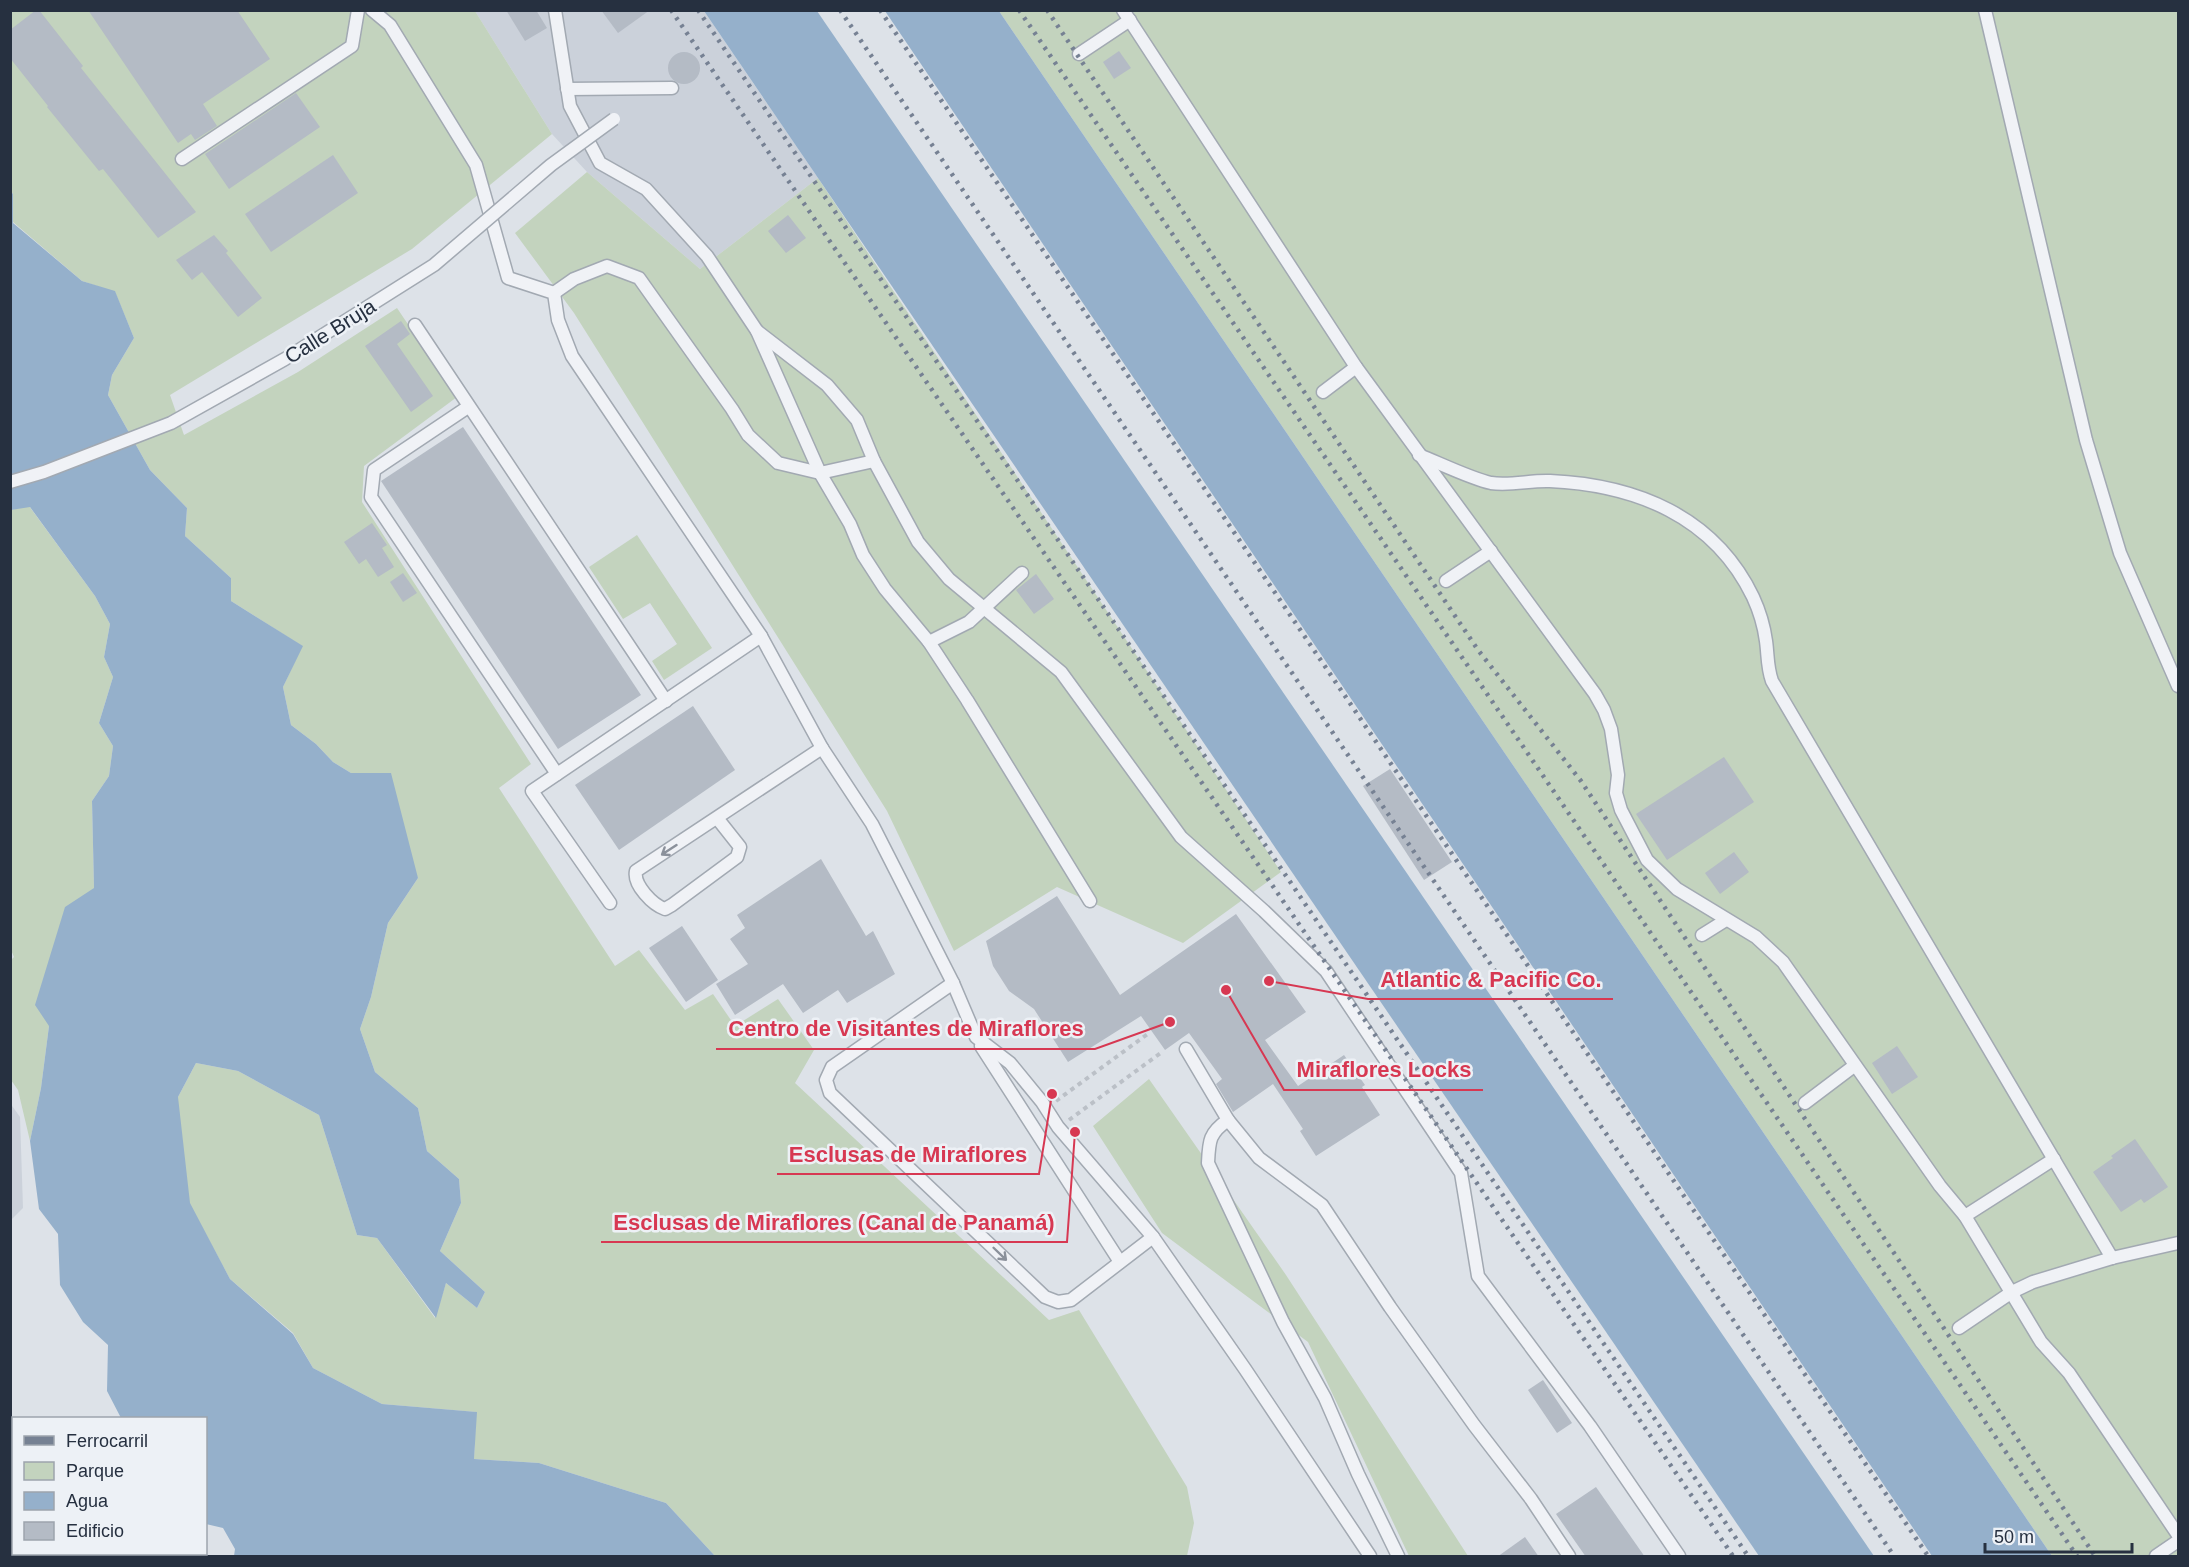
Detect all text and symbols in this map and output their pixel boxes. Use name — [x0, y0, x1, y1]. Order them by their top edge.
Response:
street label: Calle Bruja — [280, 294, 380, 368]
one-way arrow — [661, 844, 677, 856]
callout: Atlantic & Pacific Co. — [1368, 959, 1613, 999]
text: Atlantic & Pacific Co. — [1380, 967, 1602, 992]
callout: Centro de Visitantes de Miraflores — [716, 1009, 1095, 1049]
text: Centro de Visitantes de Miraflores — [728, 1016, 1084, 1041]
callout: Miraflores Locks — [1284, 1050, 1483, 1090]
text: Miraflores Locks — [1297, 1057, 1471, 1082]
callout: Esclusas de Miraflores — [777, 1134, 1039, 1174]
text: Esclusas de Miraflores — [789, 1142, 1027, 1167]
callout: Esclusas de Miraflores (Canal de Panamá) — [601, 1202, 1067, 1242]
text: Esclusas de Miraflores (Canal de Panamá) — [613, 1210, 1055, 1235]
one-way arrow — [992, 1247, 1007, 1261]
legend — [12, 1417, 207, 1555]
text: Ferrocarril — [66, 1431, 148, 1451]
text: Parque — [66, 1461, 124, 1481]
text: Agua — [66, 1491, 109, 1511]
scale bar — [1985, 1516, 2132, 1554]
text: Edificio — [66, 1521, 124, 1541]
text: 50 m — [1994, 1527, 2034, 1547]

